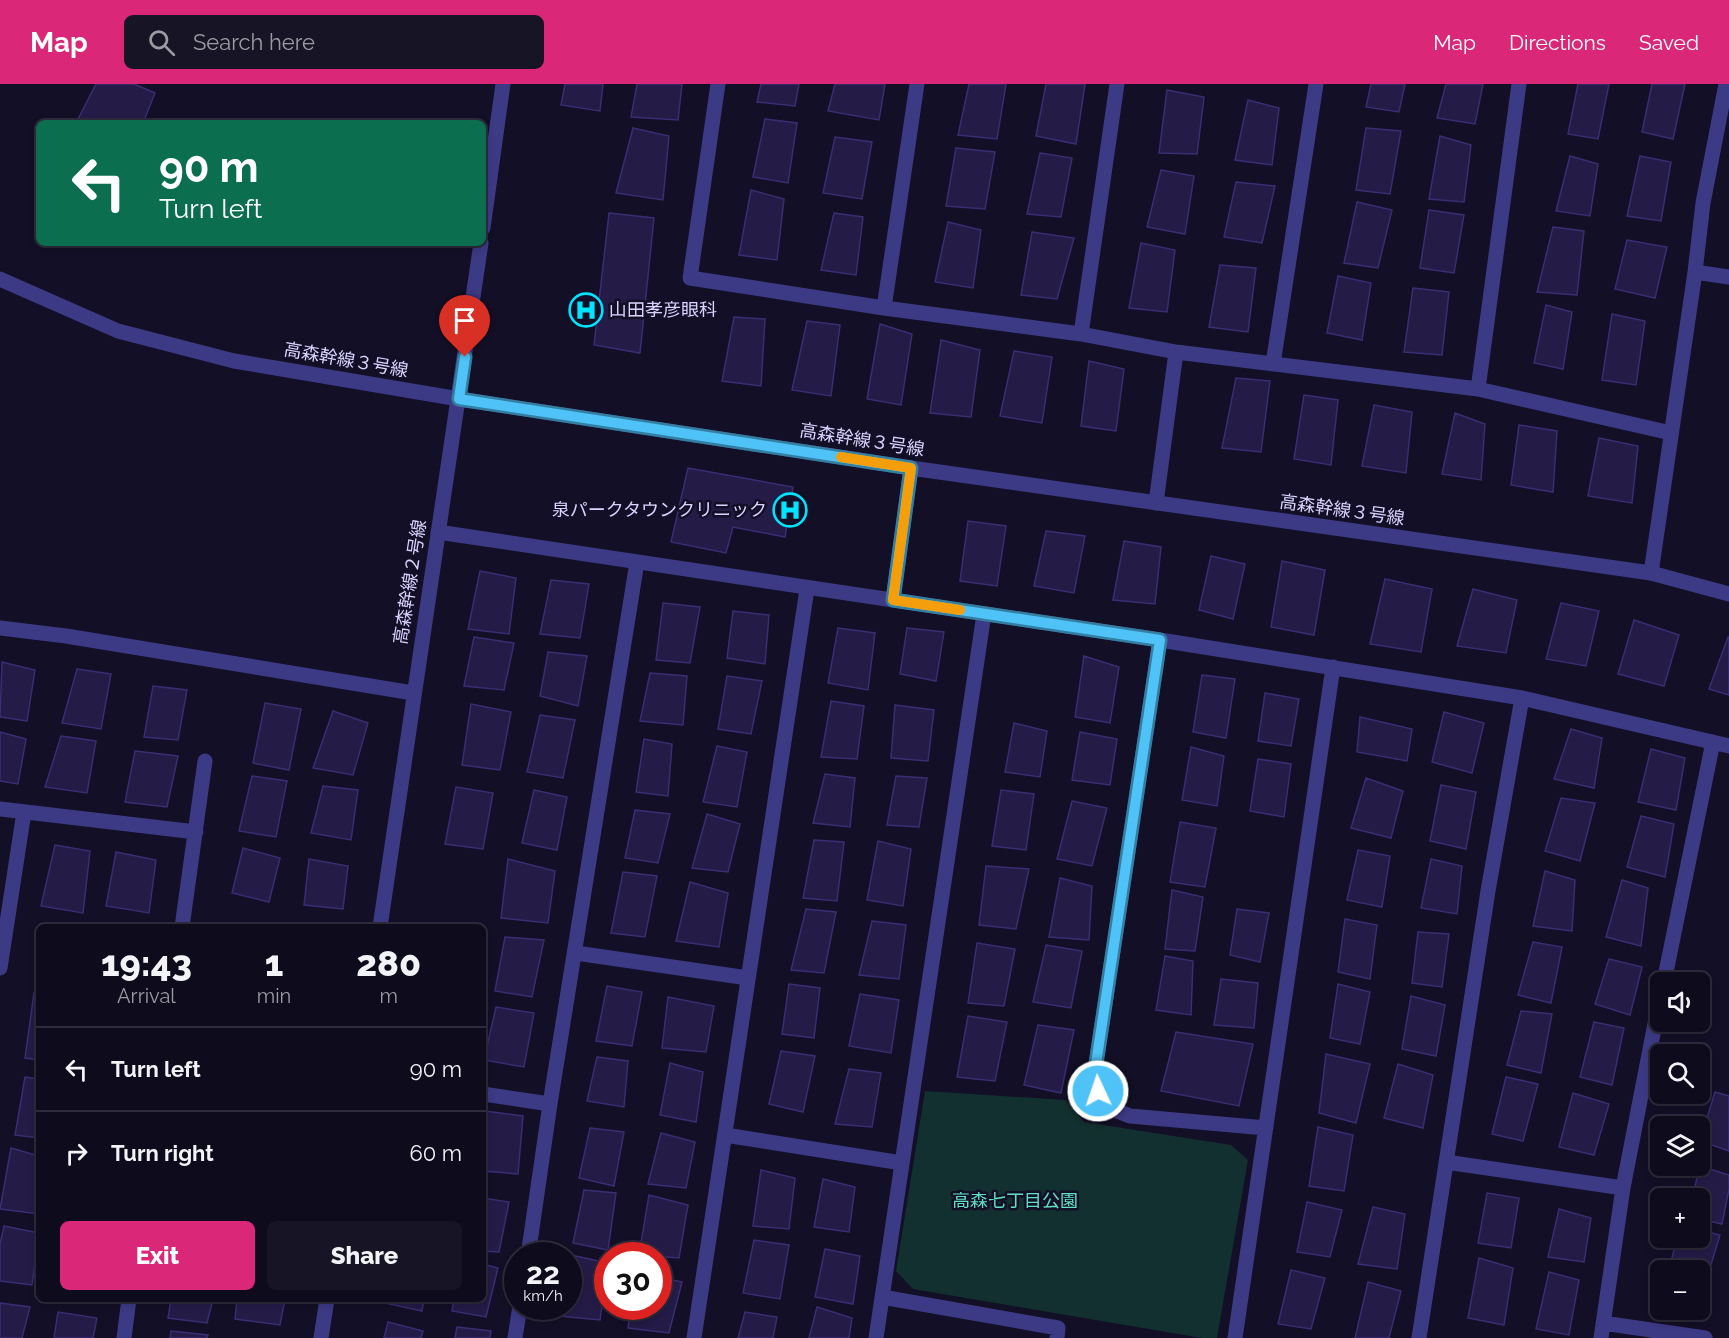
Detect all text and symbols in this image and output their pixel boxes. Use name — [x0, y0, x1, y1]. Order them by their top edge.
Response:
search box — [124, 15, 544, 69]
text: Map — [30, 26, 88, 59]
icon: search — [145, 26, 178, 59]
text: Search here — [193, 29, 315, 55]
text: Map — [1433, 30, 1476, 55]
text: Directions — [1509, 30, 1606, 55]
text: Saved — [1639, 30, 1699, 55]
text: 90 m — [159, 143, 259, 192]
icon: left — [60, 144, 138, 222]
text: Turn left — [159, 193, 262, 224]
hospital icon: 山田孝彦眼科 — [568, 292, 604, 328]
pin — [439, 295, 490, 357]
place label: 山田孝彦眼科 — [609, 299, 717, 320]
icon: arrive — [448, 304, 481, 337]
street label: 高森幹線３号線 — [282, 338, 410, 381]
street label: 高森幹線３号線 — [798, 419, 926, 460]
street label: 高森幹線３号線 — [1278, 490, 1406, 529]
hospital icon: 泉パークタウンクリニック — [772, 492, 808, 528]
place label: 泉パークタウンクリニック — [552, 499, 767, 520]
street label: 高森幹線２号線 — [389, 518, 430, 646]
text: 19:43 — [101, 942, 192, 984]
text: 1 — [265, 942, 283, 984]
text: 280 — [356, 942, 421, 984]
map controls — [1650, 972, 1710, 1320]
button: sound — [1650, 972, 1710, 1032]
text: Arrival — [117, 984, 176, 1008]
text: min — [257, 984, 291, 1008]
text: m — [379, 984, 398, 1008]
button: search — [1650, 1044, 1710, 1104]
icon: left — [60, 1053, 93, 1086]
text: Turn left — [111, 1056, 201, 1082]
text: 90 m — [410, 1056, 462, 1082]
position arrow — [1066, 1059, 1130, 1123]
button: layers — [1650, 1116, 1710, 1176]
icon: right — [60, 1137, 93, 1170]
text: Turn right — [111, 1140, 214, 1166]
text: 60 m — [409, 1140, 462, 1166]
button: + — [1650, 1188, 1710, 1248]
park label: 高森七丁目公園 — [952, 1190, 1078, 1211]
button: Exit — [60, 1221, 255, 1290]
button: Share — [267, 1221, 462, 1290]
speed limit sign: 30 — [594, 1242, 672, 1320]
text: 22 — [526, 1256, 560, 1291]
button: − — [1650, 1260, 1710, 1320]
text: km/h — [523, 1287, 563, 1305]

